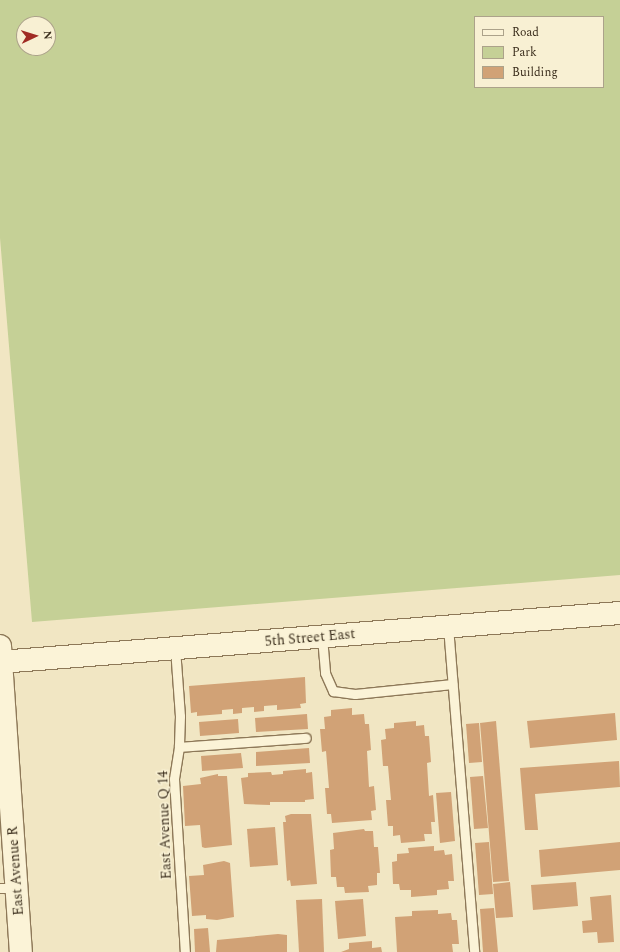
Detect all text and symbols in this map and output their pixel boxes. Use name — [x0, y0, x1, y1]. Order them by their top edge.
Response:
north arrow — [16, 16, 56, 56]
legend — [474, 16, 604, 88]
text: Road — [512, 23, 539, 42]
text: N — [39, 30, 56, 40]
text: Park — [512, 43, 537, 62]
text: Building — [512, 63, 558, 82]
street label: 5th Street East — [264, 626, 356, 650]
street label: East Avenue Q 14 — [155, 770, 175, 880]
street label: East Avenue R — [5, 826, 27, 916]

